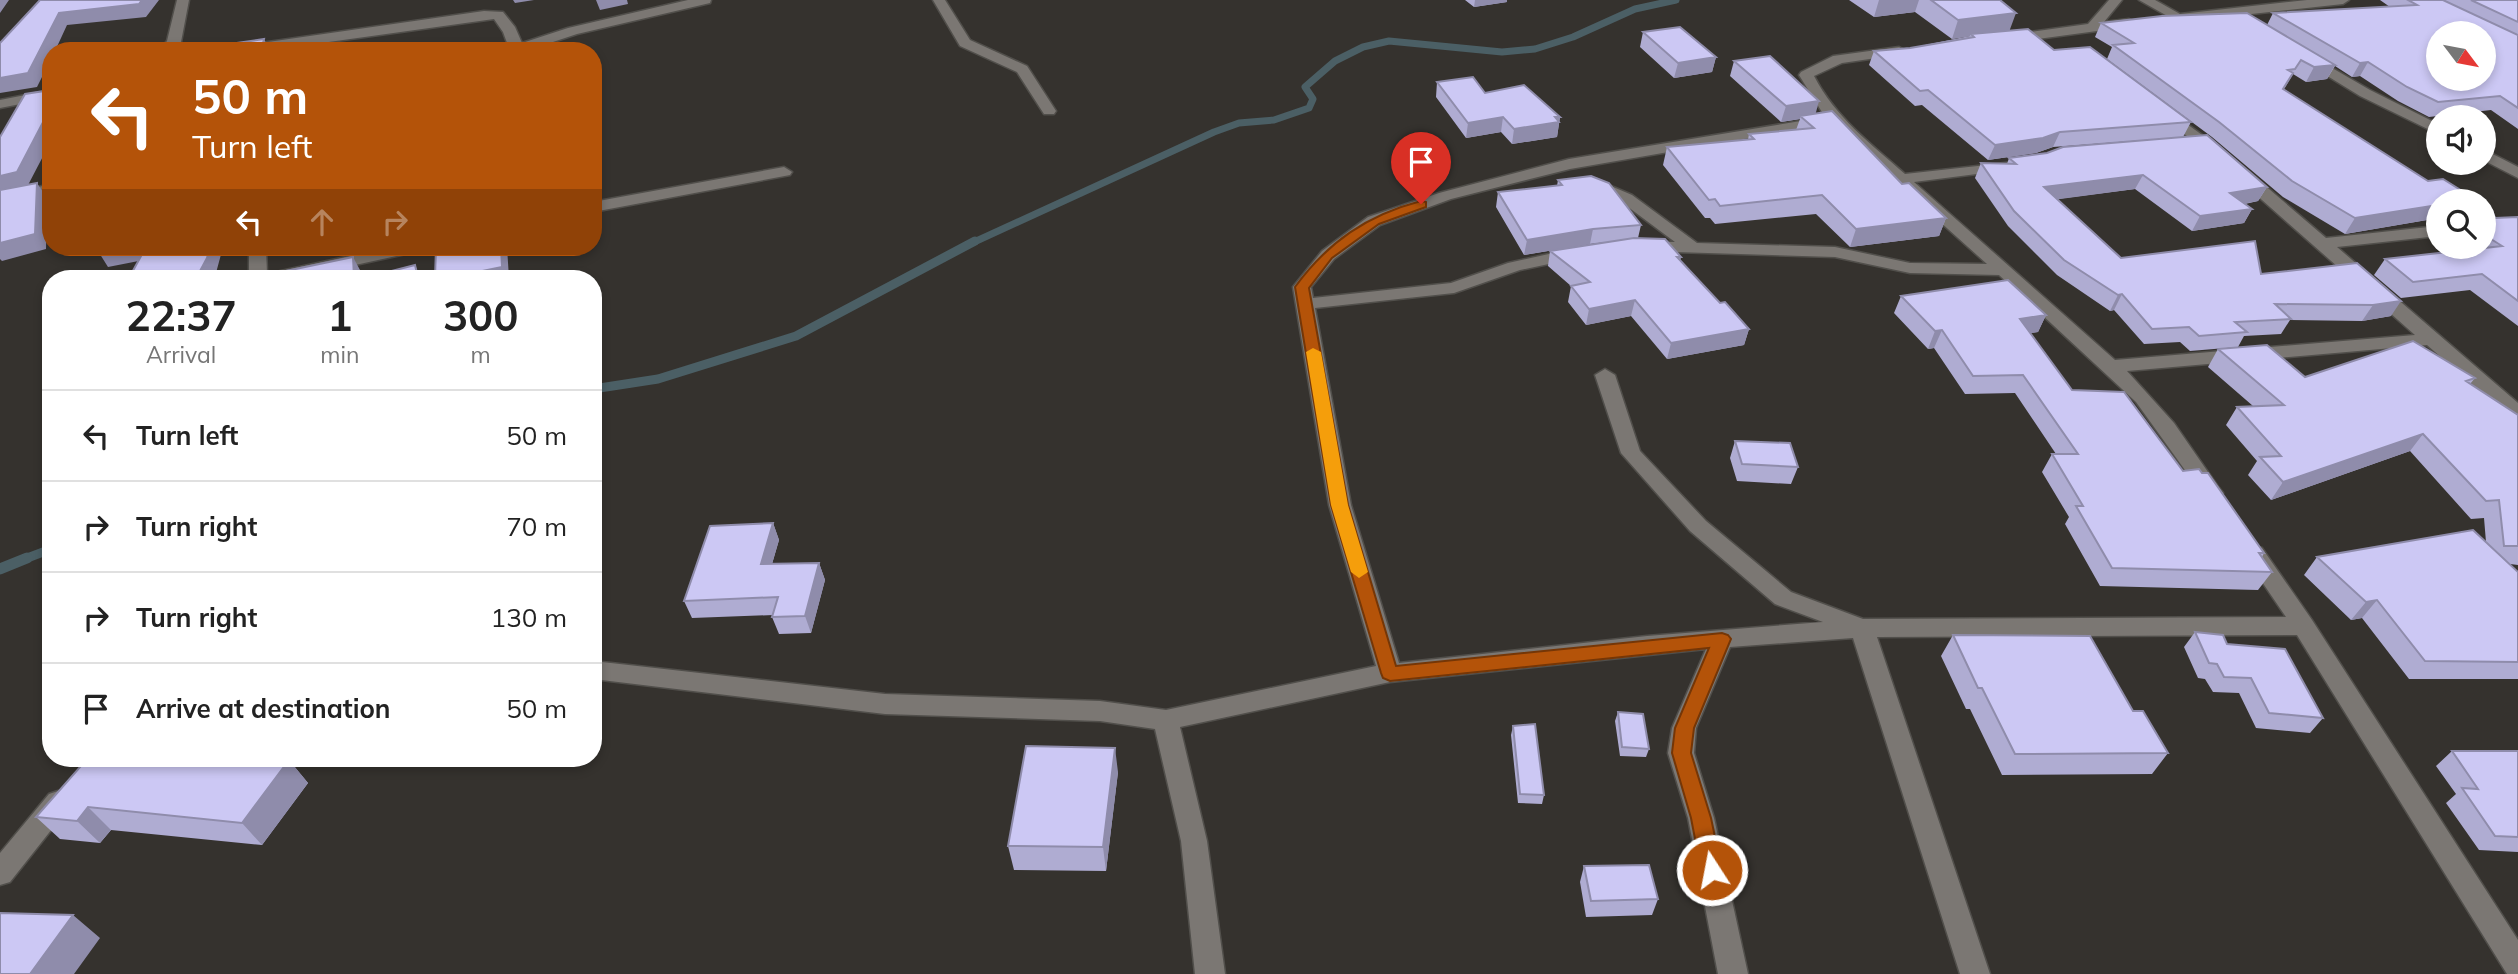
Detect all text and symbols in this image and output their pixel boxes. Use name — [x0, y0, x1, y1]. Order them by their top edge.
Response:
north arrow — [2426, 21, 2496, 91]
map controls — [2426, 21, 2496, 259]
text: 50 m — [192, 65, 308, 126]
icon: left — [77, 70, 168, 161]
button: sound — [2426, 105, 2496, 175]
text: Turn left — [192, 126, 312, 166]
pin — [1391, 132, 1451, 204]
icon: arrive — [1402, 143, 1440, 181]
button: search — [2426, 189, 2496, 259]
icon: left — [230, 203, 268, 241]
icon: ahead — [303, 203, 341, 241]
icon: right — [376, 203, 414, 241]
text: 22:37 — [126, 289, 237, 342]
text: 1 — [327, 289, 352, 342]
text: 300 — [443, 289, 518, 342]
text: Arrival — [146, 340, 216, 369]
text: min — [320, 340, 359, 369]
text: m — [471, 340, 491, 369]
icon: left — [77, 417, 115, 455]
text: Turn left — [136, 419, 238, 452]
text: 50 m — [506, 419, 567, 452]
icon: right — [77, 508, 115, 546]
text: Turn right — [136, 510, 257, 543]
text: 70 m — [506, 510, 567, 543]
icon: right — [77, 599, 115, 637]
text: Turn right — [136, 601, 257, 634]
text: 130 m — [491, 601, 567, 634]
icon: arrive — [77, 690, 115, 728]
text: Arrive at destination — [136, 692, 391, 725]
text: 50 m — [506, 692, 567, 725]
position arrow — [1675, 833, 1749, 907]

